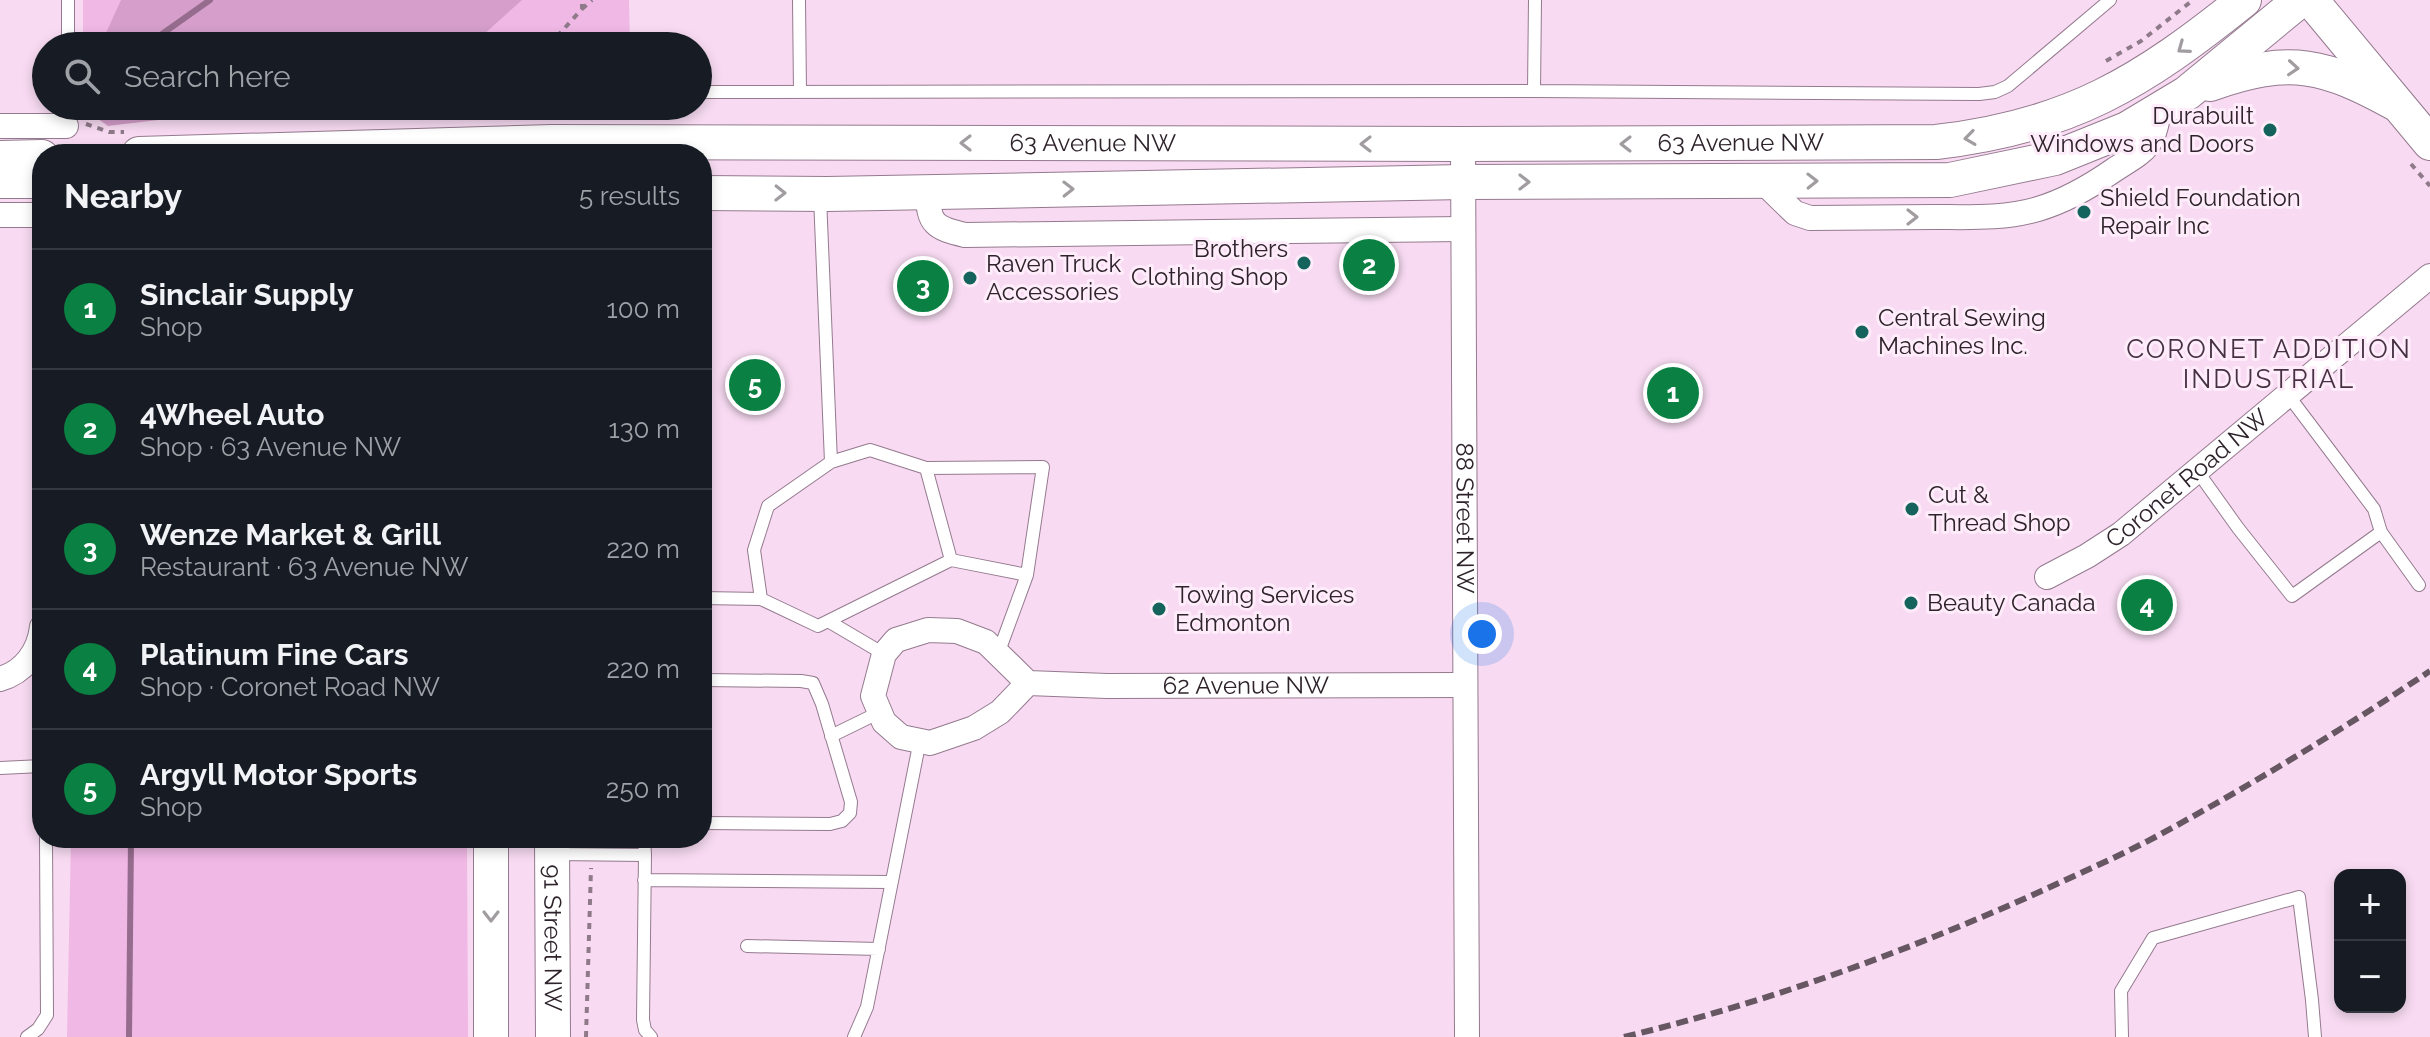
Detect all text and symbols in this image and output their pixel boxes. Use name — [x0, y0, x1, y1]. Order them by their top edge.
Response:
search box — [32, 32, 712, 120]
one-way arrow — [2177, 38, 2192, 53]
icon: search — [60, 54, 104, 98]
text: Search here — [124, 59, 291, 94]
one-way arrow — [2286, 59, 2299, 76]
place label: Durabuilt Windows and Doors — [2030, 101, 2254, 158]
marker: Durabuilt Windows and Doors — [2261, 121, 2279, 139]
street label: 63 Avenue NW — [1657, 127, 1824, 157]
street label: 63 Avenue NW — [1009, 128, 1176, 157]
one-way arrow — [1963, 129, 1976, 146]
one-way arrow — [959, 134, 972, 152]
one-way arrow — [1359, 135, 1372, 153]
one-way arrow — [1619, 135, 1632, 153]
one-way arrow — [1806, 172, 1819, 190]
one-way arrow — [1518, 173, 1531, 191]
text: Nearby — [64, 176, 182, 216]
one-way arrow — [1062, 180, 1075, 198]
text: 5 results — [579, 181, 680, 211]
place label: Shield Foundation Repair Inc — [2100, 183, 2301, 240]
one-way arrow — [774, 184, 787, 202]
marker: Shield Foundation Repair Inc — [2075, 203, 2093, 221]
one-way arrow — [1906, 208, 1919, 226]
place label: Brothers Clothing Shop — [1131, 234, 1288, 291]
pin: 2 — [1343, 235, 1395, 295]
place label: Raven Truck Accessories — [986, 249, 1121, 306]
marker: Brothers Clothing Shop — [1295, 254, 1313, 272]
pin: 3 — [897, 256, 949, 316]
marker: Raven Truck Accessories — [961, 269, 979, 287]
text: Sinclair Supply — [140, 277, 354, 312]
text: 1 — [84, 294, 96, 324]
text: 100 m — [607, 294, 680, 324]
place label: Central Sewing Machines Inc. — [1878, 303, 2046, 360]
text: Shop — [140, 312, 202, 342]
marker: Central Sewing Machines Inc. — [1853, 323, 1871, 341]
district label: CORONET ADDITION INDUSTRIAL — [2126, 334, 2412, 394]
pin: 5 — [729, 355, 781, 415]
pin: 1 — [1647, 363, 1699, 423]
text: 4Wheel Auto — [140, 397, 325, 432]
street label: Coronet Road NW — [2100, 402, 2274, 554]
text: 2 — [83, 414, 97, 444]
text: 130 m — [609, 414, 680, 444]
text: Shop · 63 Avenue NW — [140, 432, 401, 462]
street label: 88 Street NW — [1450, 442, 1480, 594]
place label: Cut & Thread Shop — [1928, 480, 2071, 537]
marker: Cut & Thread Shop — [1903, 500, 1921, 518]
text: Wenze Market & Grill — [140, 517, 441, 552]
text: 3 — [83, 534, 97, 564]
text: 220 m — [606, 534, 680, 564]
text: Restaurant · 63 Avenue NW — [140, 552, 468, 582]
pin: 4 — [2121, 575, 2173, 635]
place label: Towing Services Edmonton — [1175, 580, 1354, 637]
place label: Beauty Canada — [1927, 588, 2096, 617]
marker: Beauty Canada — [1902, 594, 1920, 612]
marker: Towing Services Edmonton — [1150, 600, 1168, 618]
your location — [1462, 614, 1502, 654]
text: Platinum Fine Cars — [140, 637, 409, 672]
text: 4 — [83, 654, 97, 684]
text: 220 m — [606, 654, 680, 684]
street label: 62 Avenue NW — [1163, 670, 1329, 700]
text: Shop · Coronet Road NW — [140, 672, 440, 702]
text: Argyll Motor Sports — [140, 757, 417, 792]
text: 5 — [83, 774, 97, 804]
text: 250 m — [606, 774, 680, 804]
text: Shop — [140, 792, 202, 822]
street label: 91 Street NW — [538, 865, 568, 1011]
map controls — [2334, 869, 2406, 1013]
button: + — [2334, 869, 2406, 941]
one-way arrow — [482, 910, 500, 923]
button: − — [2334, 941, 2406, 1013]

